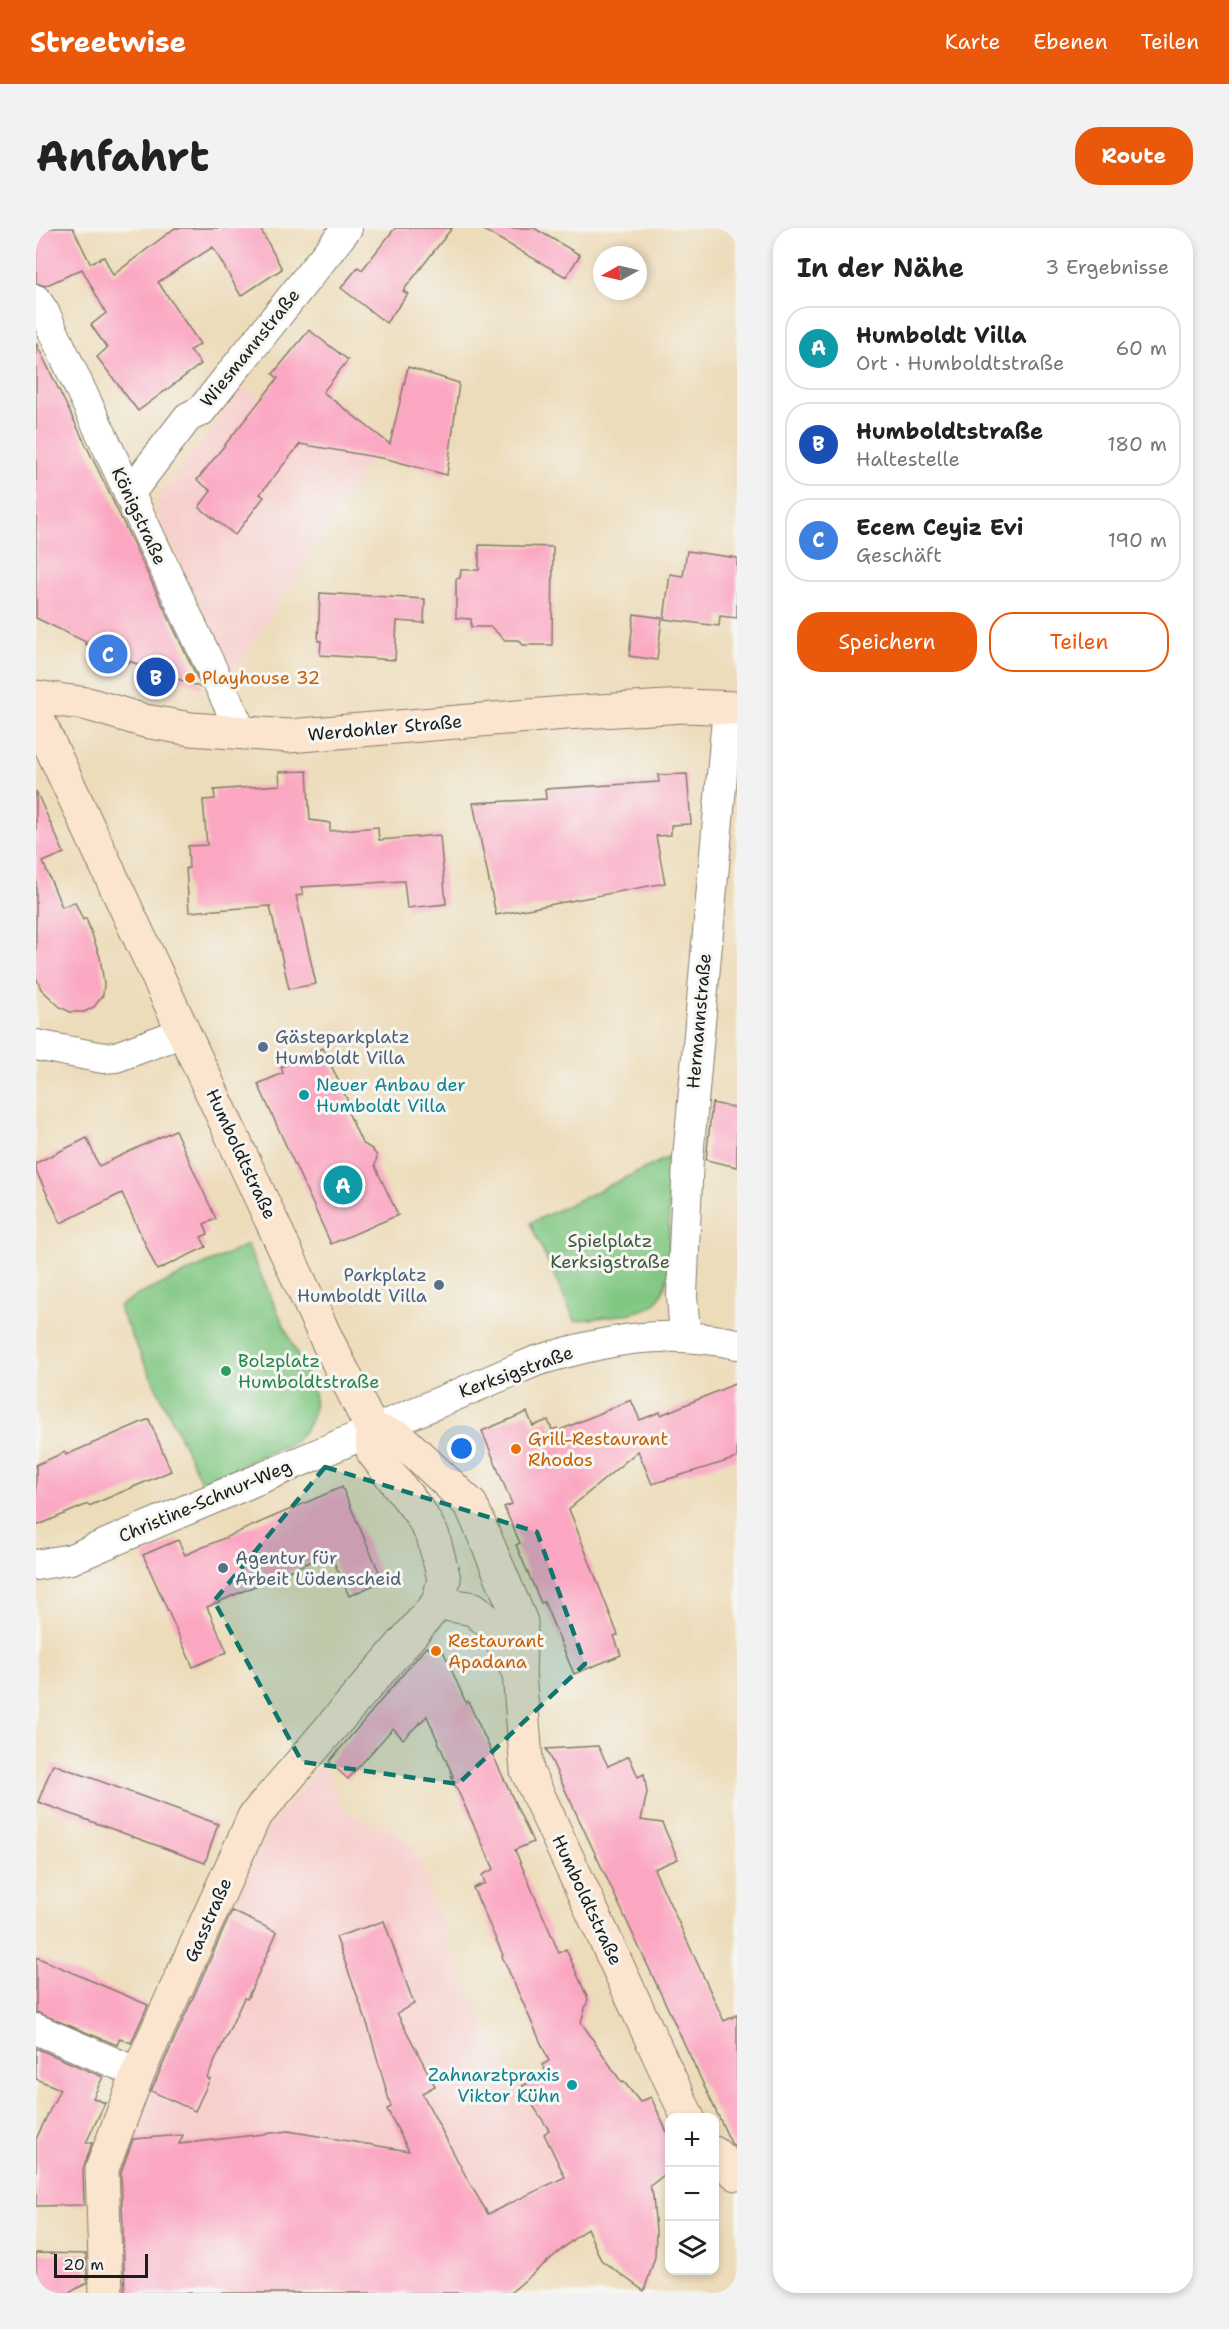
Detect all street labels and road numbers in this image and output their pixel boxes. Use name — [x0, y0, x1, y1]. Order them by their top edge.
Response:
street label: Wiesmannstraße — [195, 284, 305, 412]
street label: Königstraße — [106, 463, 172, 569]
street label: Werdohler Straße — [307, 709, 463, 747]
street label: Hermannstraße — [681, 952, 717, 1090]
street label: Humboldtstraße — [200, 1085, 282, 1223]
street label: Kerksigstraße — [456, 1340, 576, 1404]
street label: Christine-Schnur-Weg — [115, 1454, 295, 1548]
street label: Humboldtstraße — [546, 1831, 628, 1969]
street label: Gasstraße — [179, 1874, 237, 1966]

